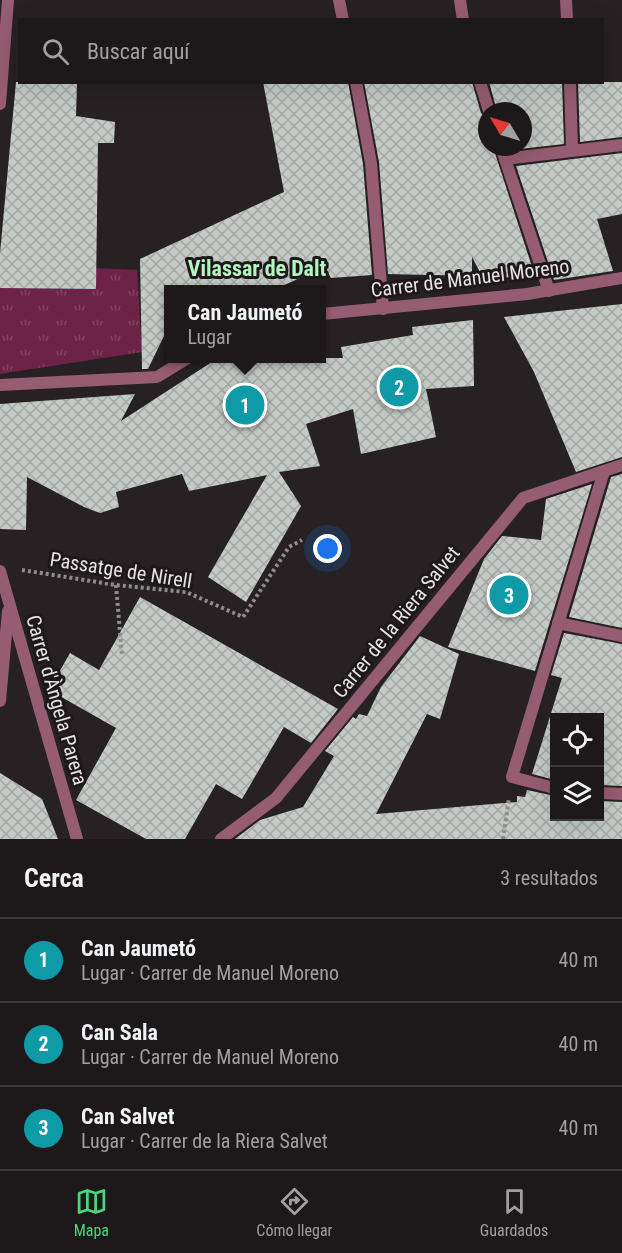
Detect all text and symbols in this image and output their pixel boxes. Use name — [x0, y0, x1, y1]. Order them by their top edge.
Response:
search box — [18, 18, 604, 84]
icon: search — [39, 35, 72, 68]
text: Buscar aquí — [87, 39, 190, 64]
north arrow — [478, 102, 532, 156]
street label: Carrer de Manuel Moreno — [369, 254, 571, 302]
district label: Vilassar de Dalt — [188, 256, 326, 281]
popup — [164, 285, 326, 363]
text: Can Jaumetó — [188, 300, 303, 325]
text: Lugar — [188, 325, 232, 349]
pin: 2 — [380, 364, 418, 410]
pin: 1 — [226, 382, 264, 428]
your location — [313, 534, 342, 563]
street label: Carrer de la Riera Salvet — [327, 541, 465, 703]
street label: Passatge de Nirell — [48, 547, 194, 593]
pin: 3 — [490, 572, 528, 618]
street label: Carrer d'Àngela Parera — [21, 612, 93, 788]
map controls — [550, 713, 604, 821]
button: locate — [550, 713, 604, 767]
button: layers — [550, 767, 604, 821]
text: Cerca — [24, 863, 84, 893]
text: 3 resultados — [500, 866, 598, 890]
text: Can Jaumetó — [81, 936, 196, 961]
text: 1 — [38, 948, 49, 972]
text: 40 m — [559, 948, 598, 972]
text: Lugar · Carrer de Manuel Moreno — [81, 961, 339, 985]
text: Can Sala — [81, 1020, 158, 1045]
text: 2 — [38, 1032, 49, 1056]
text: 40 m — [559, 1032, 598, 1056]
text: Lugar · Carrer de Manuel Moreno — [81, 1045, 339, 1069]
text: Can Salvet — [81, 1104, 175, 1129]
text: 3 — [38, 1116, 49, 1140]
text: 40 m — [559, 1116, 598, 1140]
text: Lugar · Carrer de la Riera Salvet — [81, 1129, 328, 1153]
tab: Mapa — [74, 1185, 109, 1240]
tab: Cómo llegar — [256, 1185, 332, 1240]
tab: Guardados — [480, 1185, 548, 1240]

